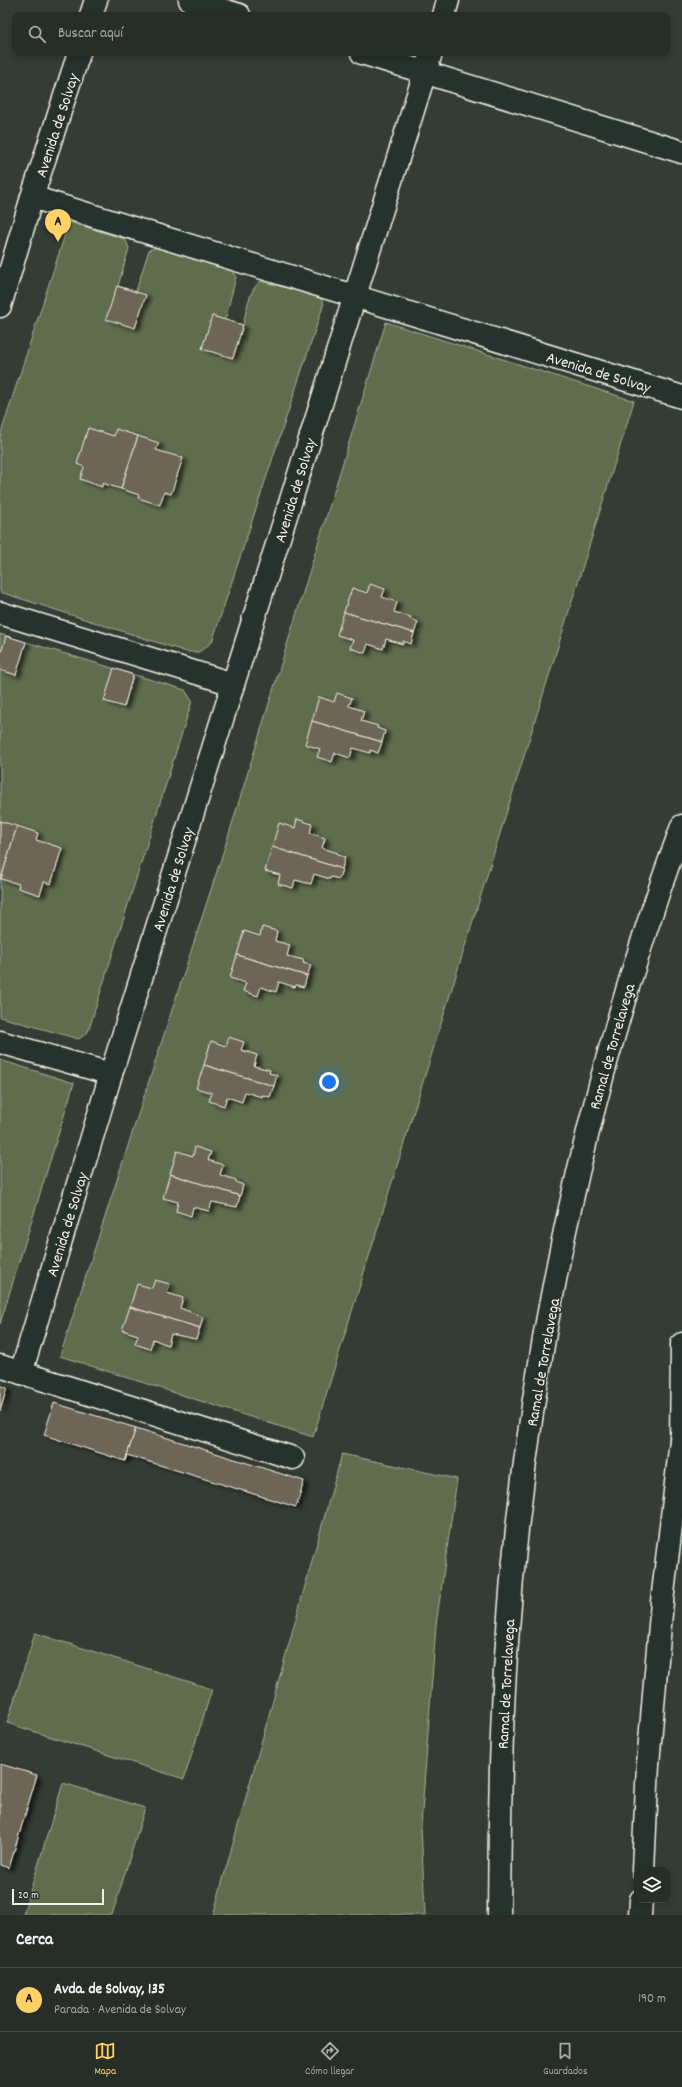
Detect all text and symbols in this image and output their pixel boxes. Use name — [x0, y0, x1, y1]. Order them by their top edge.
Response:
search box — [12, 12, 670, 56]
icon: search — [26, 23, 48, 45]
text: Buscar aquí — [58, 23, 123, 45]
street label: Avenida de Solvay — [31, 70, 86, 181]
pin: A — [45, 209, 71, 242]
street label: Avenida de Solvay — [543, 347, 654, 400]
street label: Avenida de Solvay — [270, 435, 323, 546]
street label: Avenida de Solvay — [148, 824, 201, 935]
street label: Ramal de Torrelavega — [584, 981, 643, 1112]
your location — [319, 1072, 339, 1092]
street label: Avenida de Solvay — [42, 1169, 95, 1280]
street label: Ramal de Torrelavega — [522, 1296, 567, 1428]
street label: Ramal de Torrelavega — [493, 1618, 522, 1750]
map controls — [634, 1867, 670, 1903]
button: layers — [634, 1867, 670, 1903]
scale bar — [12, 1887, 104, 1906]
text: 20 m — [18, 1888, 39, 1904]
text: Cerca — [16, 1929, 53, 1953]
text: Avda. de Solvay, 135 — [54, 1979, 165, 2001]
text: A — [25, 1990, 33, 2009]
text: 190 m — [638, 1990, 666, 2009]
text: Parada · Avenida de Solvay — [54, 2001, 186, 2020]
tab: Mapa — [94, 2040, 116, 2080]
tab: Cómo llegar — [305, 2040, 354, 2080]
tab: Guardados — [543, 2040, 588, 2080]

